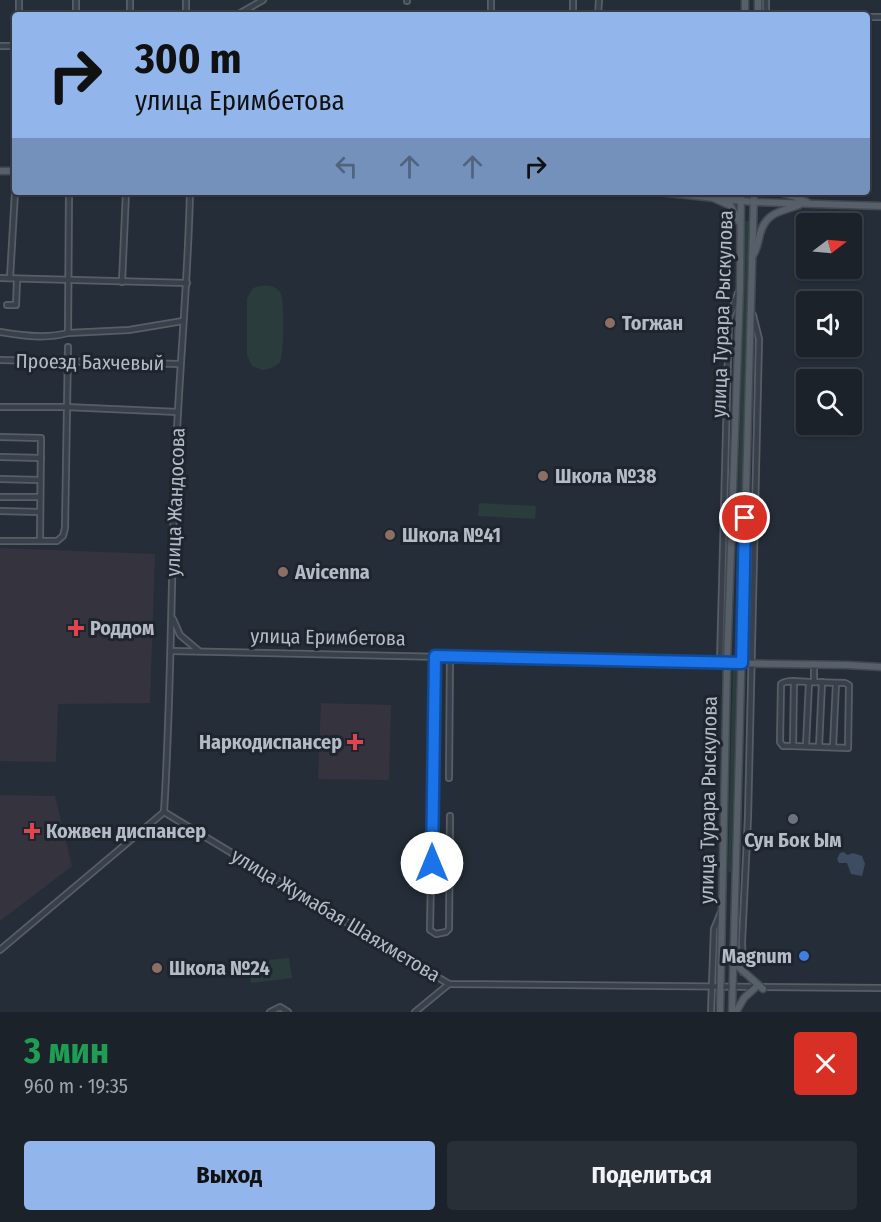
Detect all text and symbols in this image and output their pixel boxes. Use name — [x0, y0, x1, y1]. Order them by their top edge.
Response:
text: 300 m — [135, 34, 242, 84]
icon: right — [36, 36, 114, 114]
text: улица Еримбетова — [135, 85, 345, 117]
icon: left — [330, 150, 363, 183]
icon: ahead — [393, 150, 426, 183]
icon: ahead — [456, 150, 489, 183]
icon: right — [519, 150, 552, 183]
street label: улица Турара Рыскулова — [706, 210, 738, 418]
north arrow — [796, 213, 862, 279]
map controls — [796, 213, 862, 435]
button: sound — [796, 291, 862, 357]
place label: Тогжан — [622, 311, 683, 335]
marker: Тогжан — [603, 316, 617, 330]
street label: Проезд Бахчевый — [15, 349, 165, 375]
button: search — [796, 369, 862, 435]
street label: улица Жандосова — [160, 427, 190, 577]
place label: Школа №38 — [555, 464, 657, 488]
marker: Школа №38 — [536, 469, 550, 483]
pin — [719, 492, 770, 543]
icon: arrive — [728, 501, 761, 534]
place label: Школа №41 — [402, 523, 501, 547]
marker: Школа №41 — [383, 528, 397, 542]
place label: Avicenna — [294, 560, 370, 584]
marker: Avicenna — [276, 565, 290, 579]
place label: Роддом — [90, 616, 154, 640]
marker: Роддом — [67, 619, 85, 637]
street label: улица Еримбетова — [250, 624, 406, 650]
street label: улица Турара Рыскулова — [694, 696, 722, 904]
place label: Наркодиспансер — [199, 730, 342, 754]
marker: Наркодиспансер — [346, 733, 364, 751]
marker: Сун Бок Ым — [786, 812, 800, 826]
place label: Кожвен диспансер — [46, 819, 206, 843]
marker: Кожвен диспансер — [23, 822, 41, 840]
place label: Сун Бок Ым — [744, 828, 842, 852]
position arrow — [400, 831, 464, 895]
street label: улица Жумабая Шаяхметова — [227, 843, 445, 987]
place label: Magnum — [722, 944, 792, 968]
marker: Magnum — [797, 949, 811, 963]
place label: Школа №24 — [169, 956, 270, 980]
marker: Школа №24 — [150, 961, 164, 975]
text: 3 мин — [24, 1029, 109, 1073]
button: close — [794, 1032, 857, 1095]
text: 960 m · 19:35 — [24, 1074, 128, 1098]
button: Выход — [24, 1141, 435, 1210]
button: Поделиться — [447, 1141, 857, 1210]

